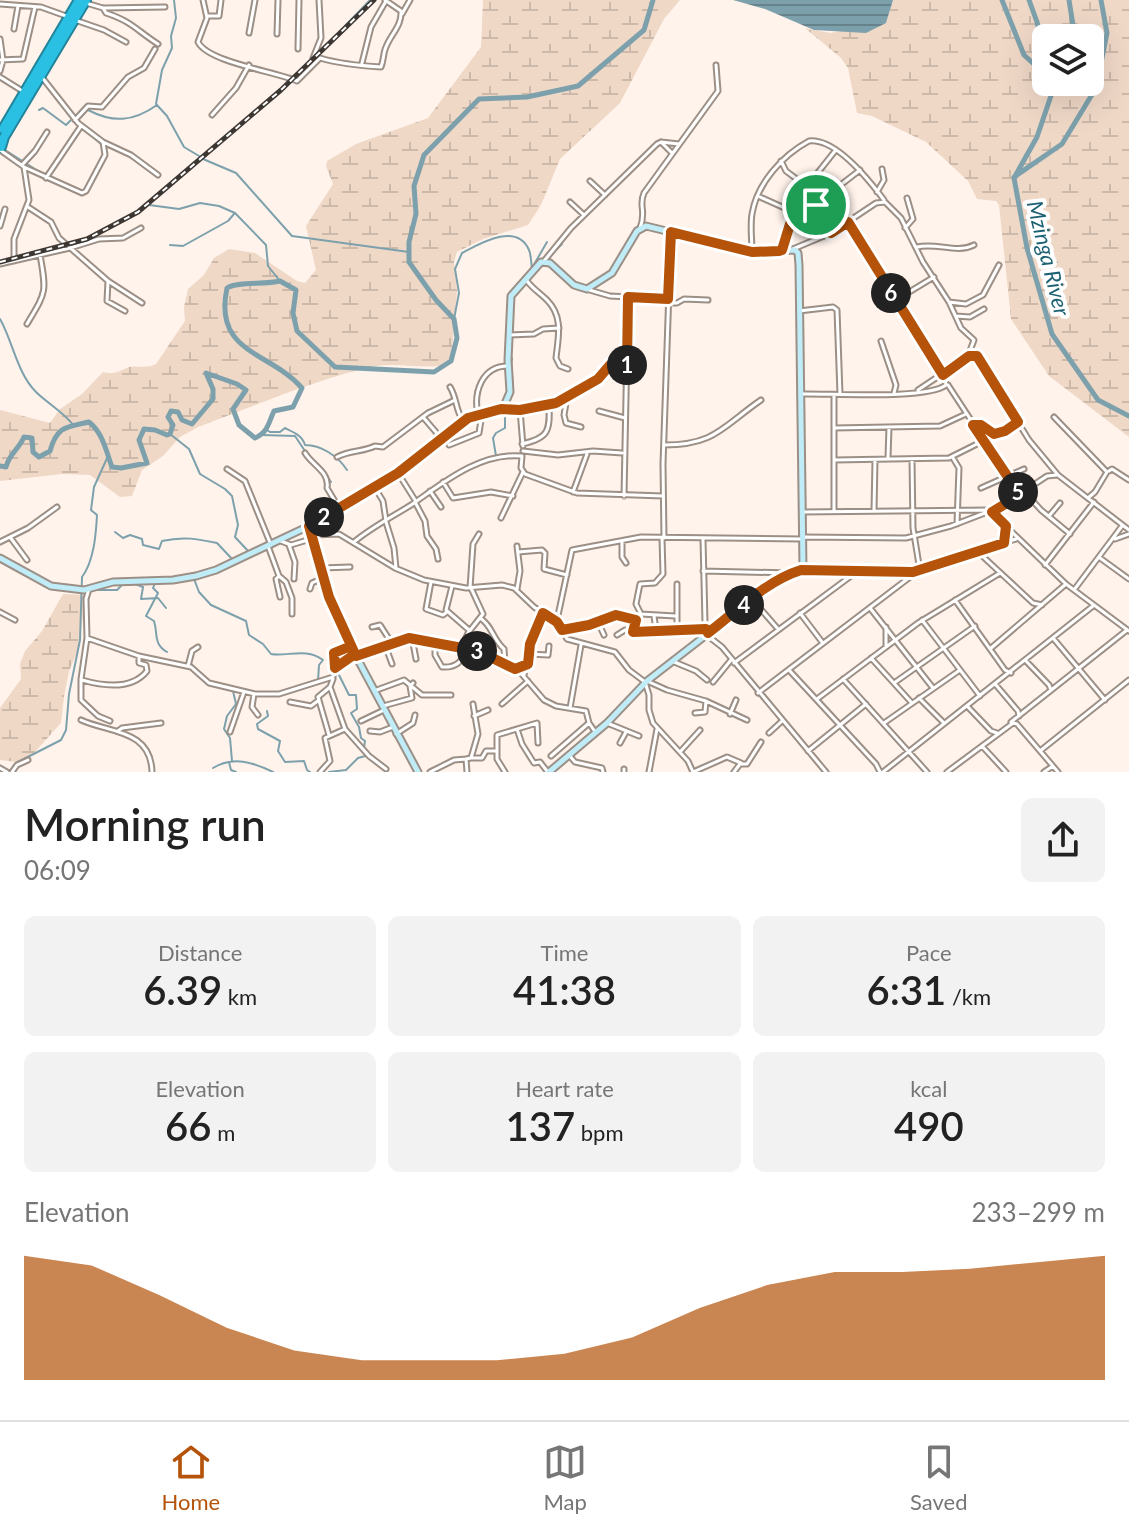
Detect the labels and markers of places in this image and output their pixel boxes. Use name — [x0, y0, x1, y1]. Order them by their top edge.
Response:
pin — [782, 171, 850, 239]
pin: 6 — [871, 273, 911, 313]
pin: 1 — [607, 345, 647, 385]
pin: 5 — [998, 472, 1038, 512]
pin: 2 — [304, 497, 344, 537]
pin: 4 — [724, 585, 764, 625]
pin: 3 — [457, 631, 497, 671]

